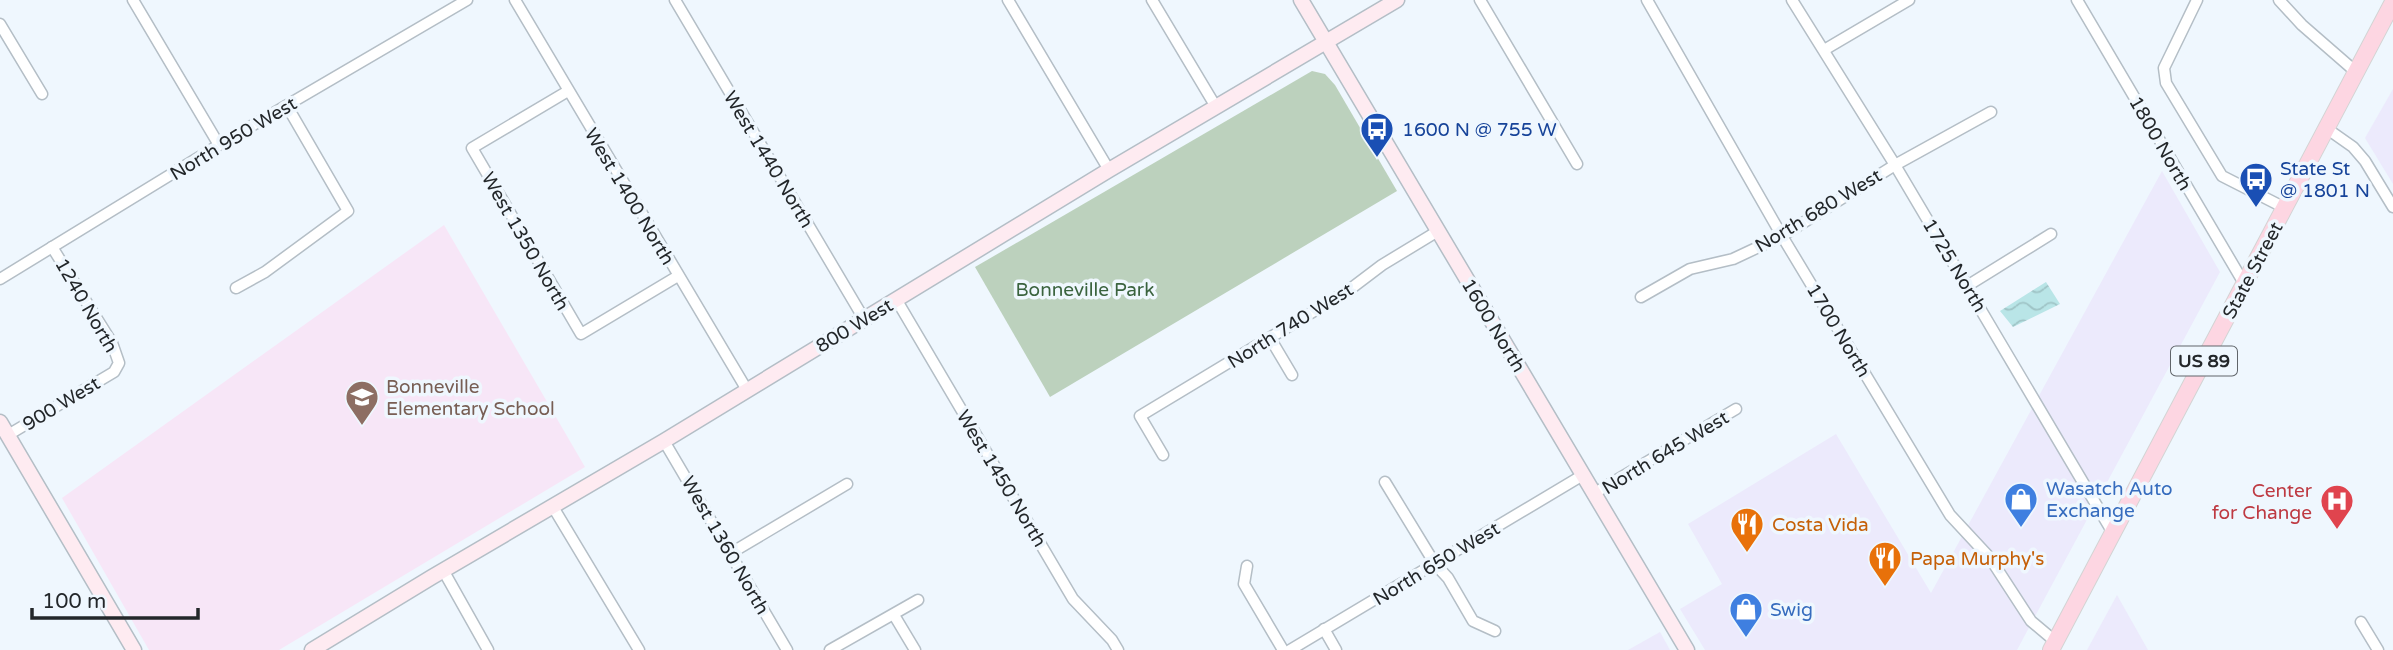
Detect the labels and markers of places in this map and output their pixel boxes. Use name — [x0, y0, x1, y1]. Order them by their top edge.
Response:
bus stop icon: 1600 N @ 755 W — [1358, 110, 1396, 159]
place label: 1600 N @ 755 W — [1402, 119, 1557, 141]
place label: State St @ 1801 N — [2280, 158, 2370, 202]
bus stop icon: State St @ 1801 N — [2237, 160, 2275, 209]
place label: Bonneville Elementary School — [386, 376, 555, 420]
school or university icon: Bonneville Elementary School — [343, 378, 381, 427]
place label: Wasatch Auto Exchange — [2046, 478, 2173, 522]
shop icon: Wasatch Auto Exchange — [2002, 480, 2040, 529]
place label: Center for Change — [2212, 480, 2313, 524]
hospital icon: Center for Change — [2318, 482, 2356, 531]
restaurant icon: Costa Vida — [1728, 505, 1766, 554]
place label: Costa Vida — [1772, 514, 1869, 536]
restaurant icon: Papa Murphy's — [1866, 539, 1904, 588]
place label: Papa Murphy's — [1910, 548, 2044, 570]
shop icon: Swig — [1727, 590, 1765, 639]
place label: Swig — [1770, 599, 1813, 621]

